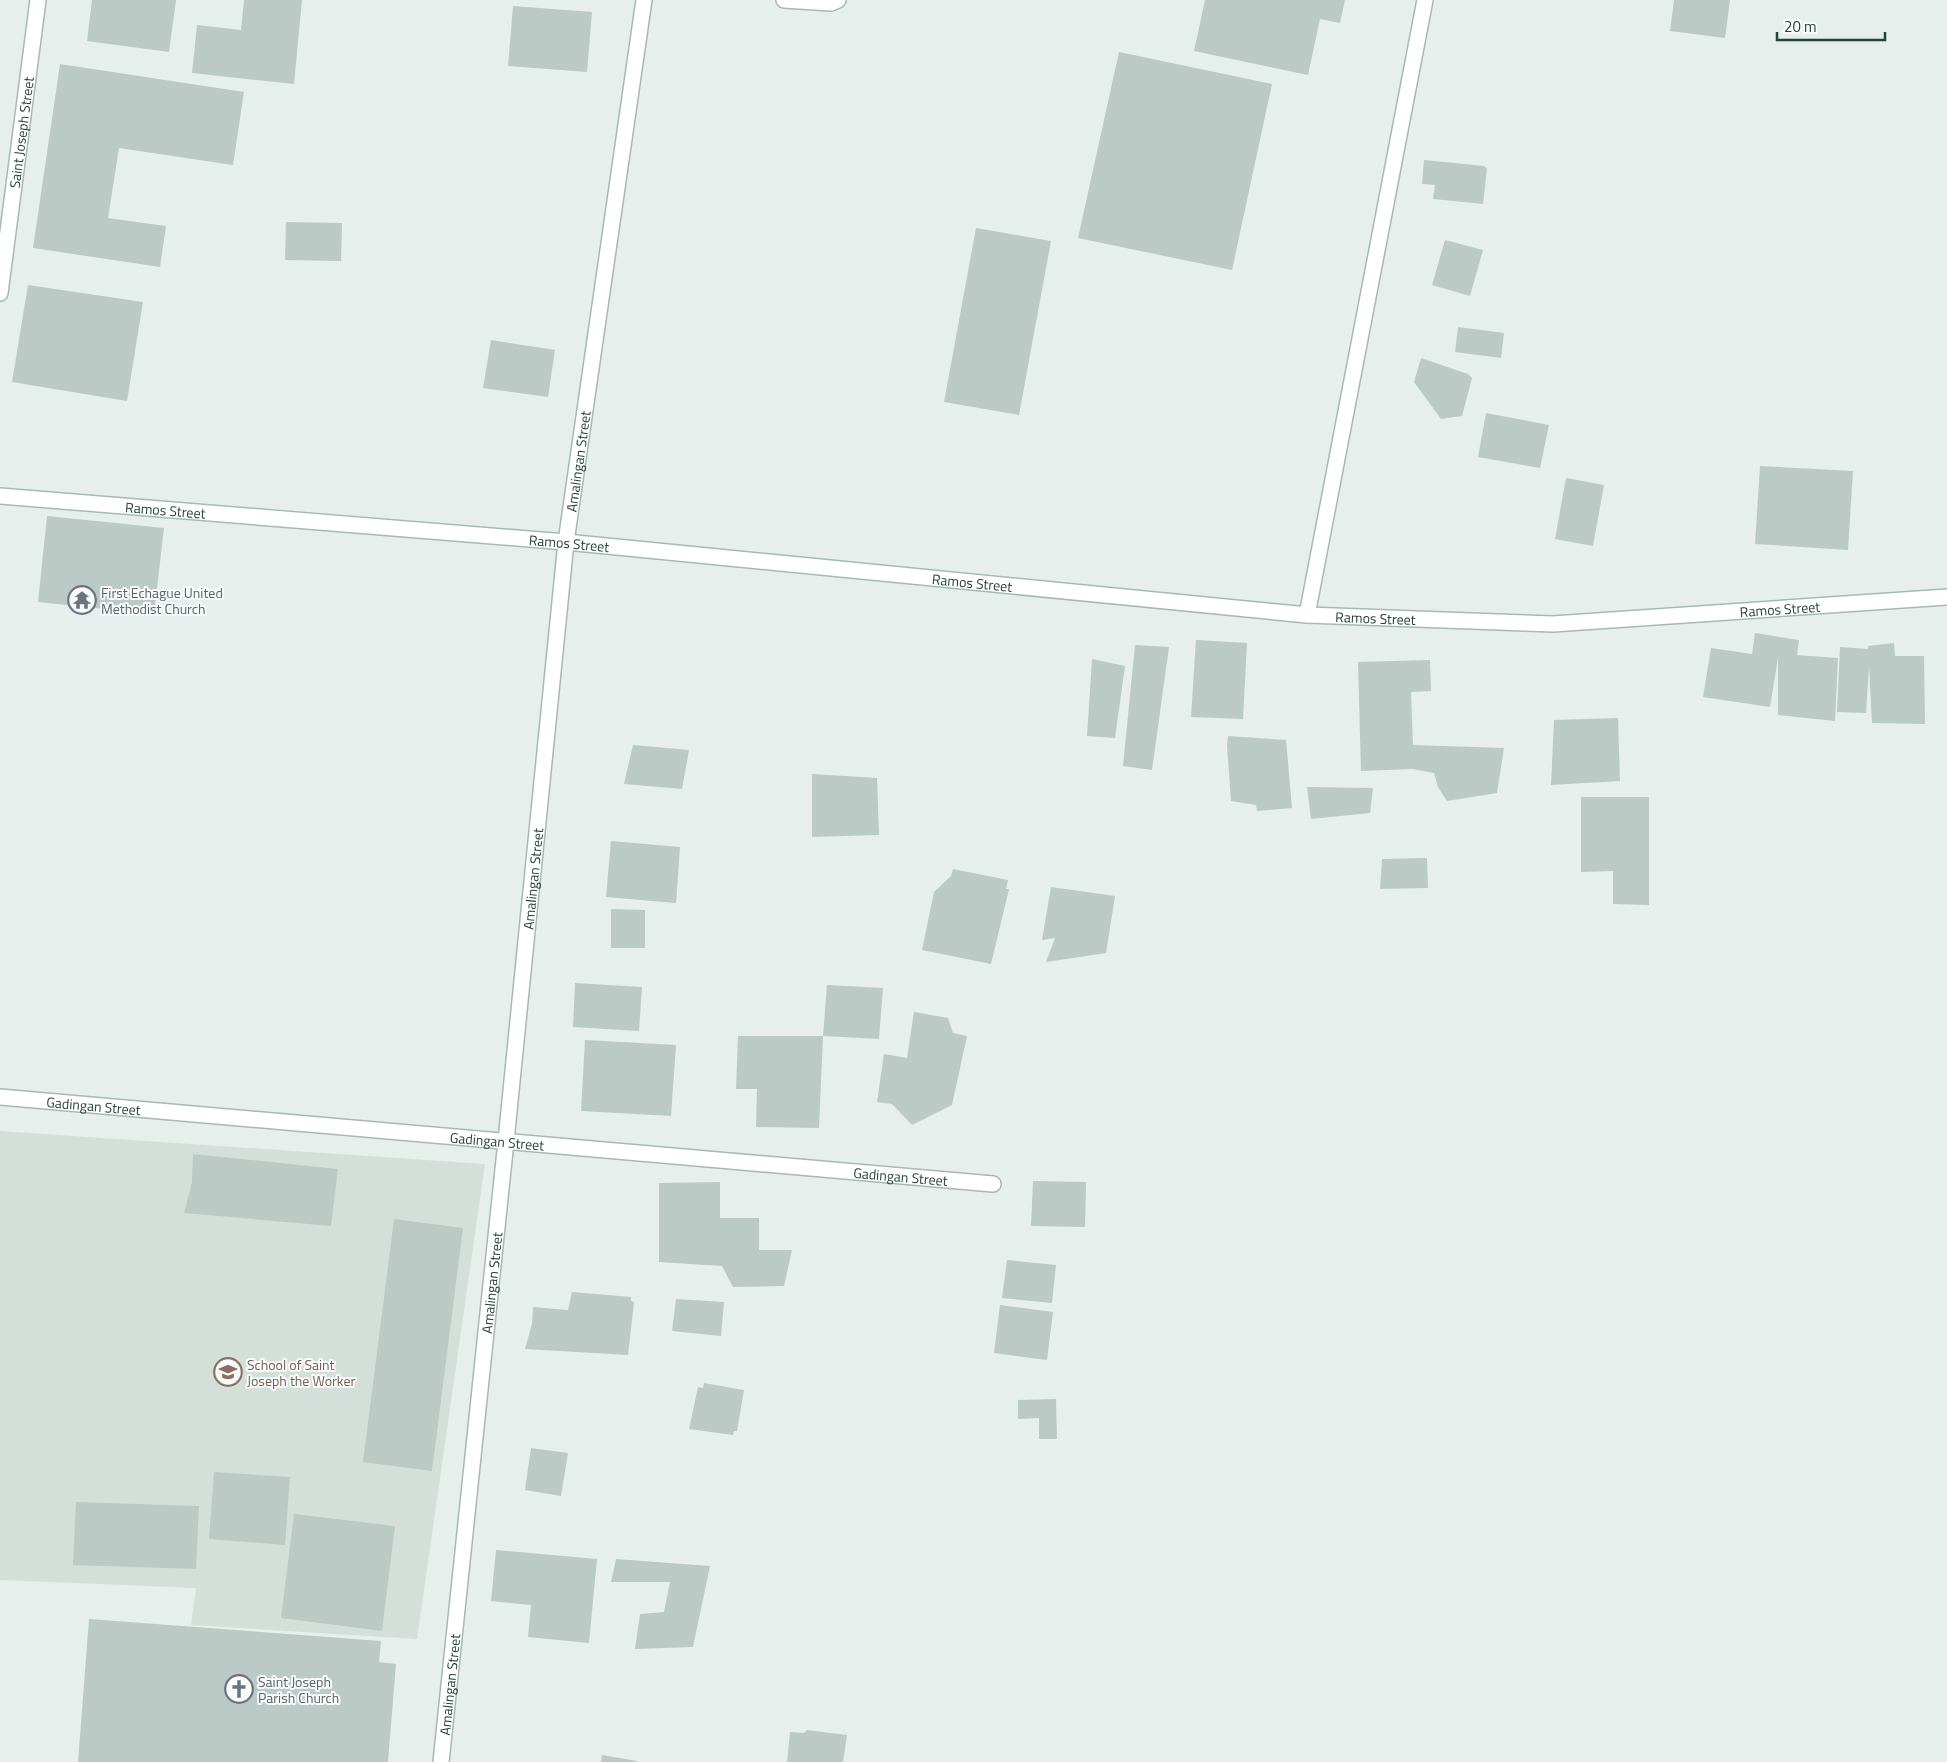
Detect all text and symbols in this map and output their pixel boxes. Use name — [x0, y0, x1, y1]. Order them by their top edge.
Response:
scale bar — [1777, 10, 1884, 42]
text: 20 m — [1784, 15, 1817, 38]
street label: Saint Joseph Street — [3, 75, 38, 189]
street label: Amalingan Street — [560, 409, 595, 513]
street label: Ramos Street — [124, 496, 207, 523]
street label: Ramos Street — [528, 529, 610, 557]
street label: Ramos Street — [931, 568, 1013, 596]
place label: First Echague United Methodist Church — [101, 582, 223, 619]
temple icon: First Echague United Methodist Church — [67, 585, 97, 615]
street label: Ramos Street — [1739, 595, 1821, 622]
street label: Ramos Street — [1335, 606, 1416, 629]
street label: Amalingan Street — [517, 827, 548, 930]
street label: Gadingan Street — [46, 1091, 142, 1120]
street label: Gadingan Street — [449, 1126, 545, 1155]
street label: Gadingan Street — [852, 1161, 949, 1190]
street label: Amalingan Street — [475, 1231, 507, 1334]
place label: School of Saint Joseph the Worker — [247, 1354, 355, 1391]
school or university icon: School of Saint Joseph the Worker — [213, 1357, 243, 1387]
street label: Amalingan Street — [433, 1633, 465, 1736]
place label: Saint Joseph Parish Church — [258, 1671, 339, 1708]
church icon: Saint Joseph Parish Church — [224, 1674, 254, 1704]

